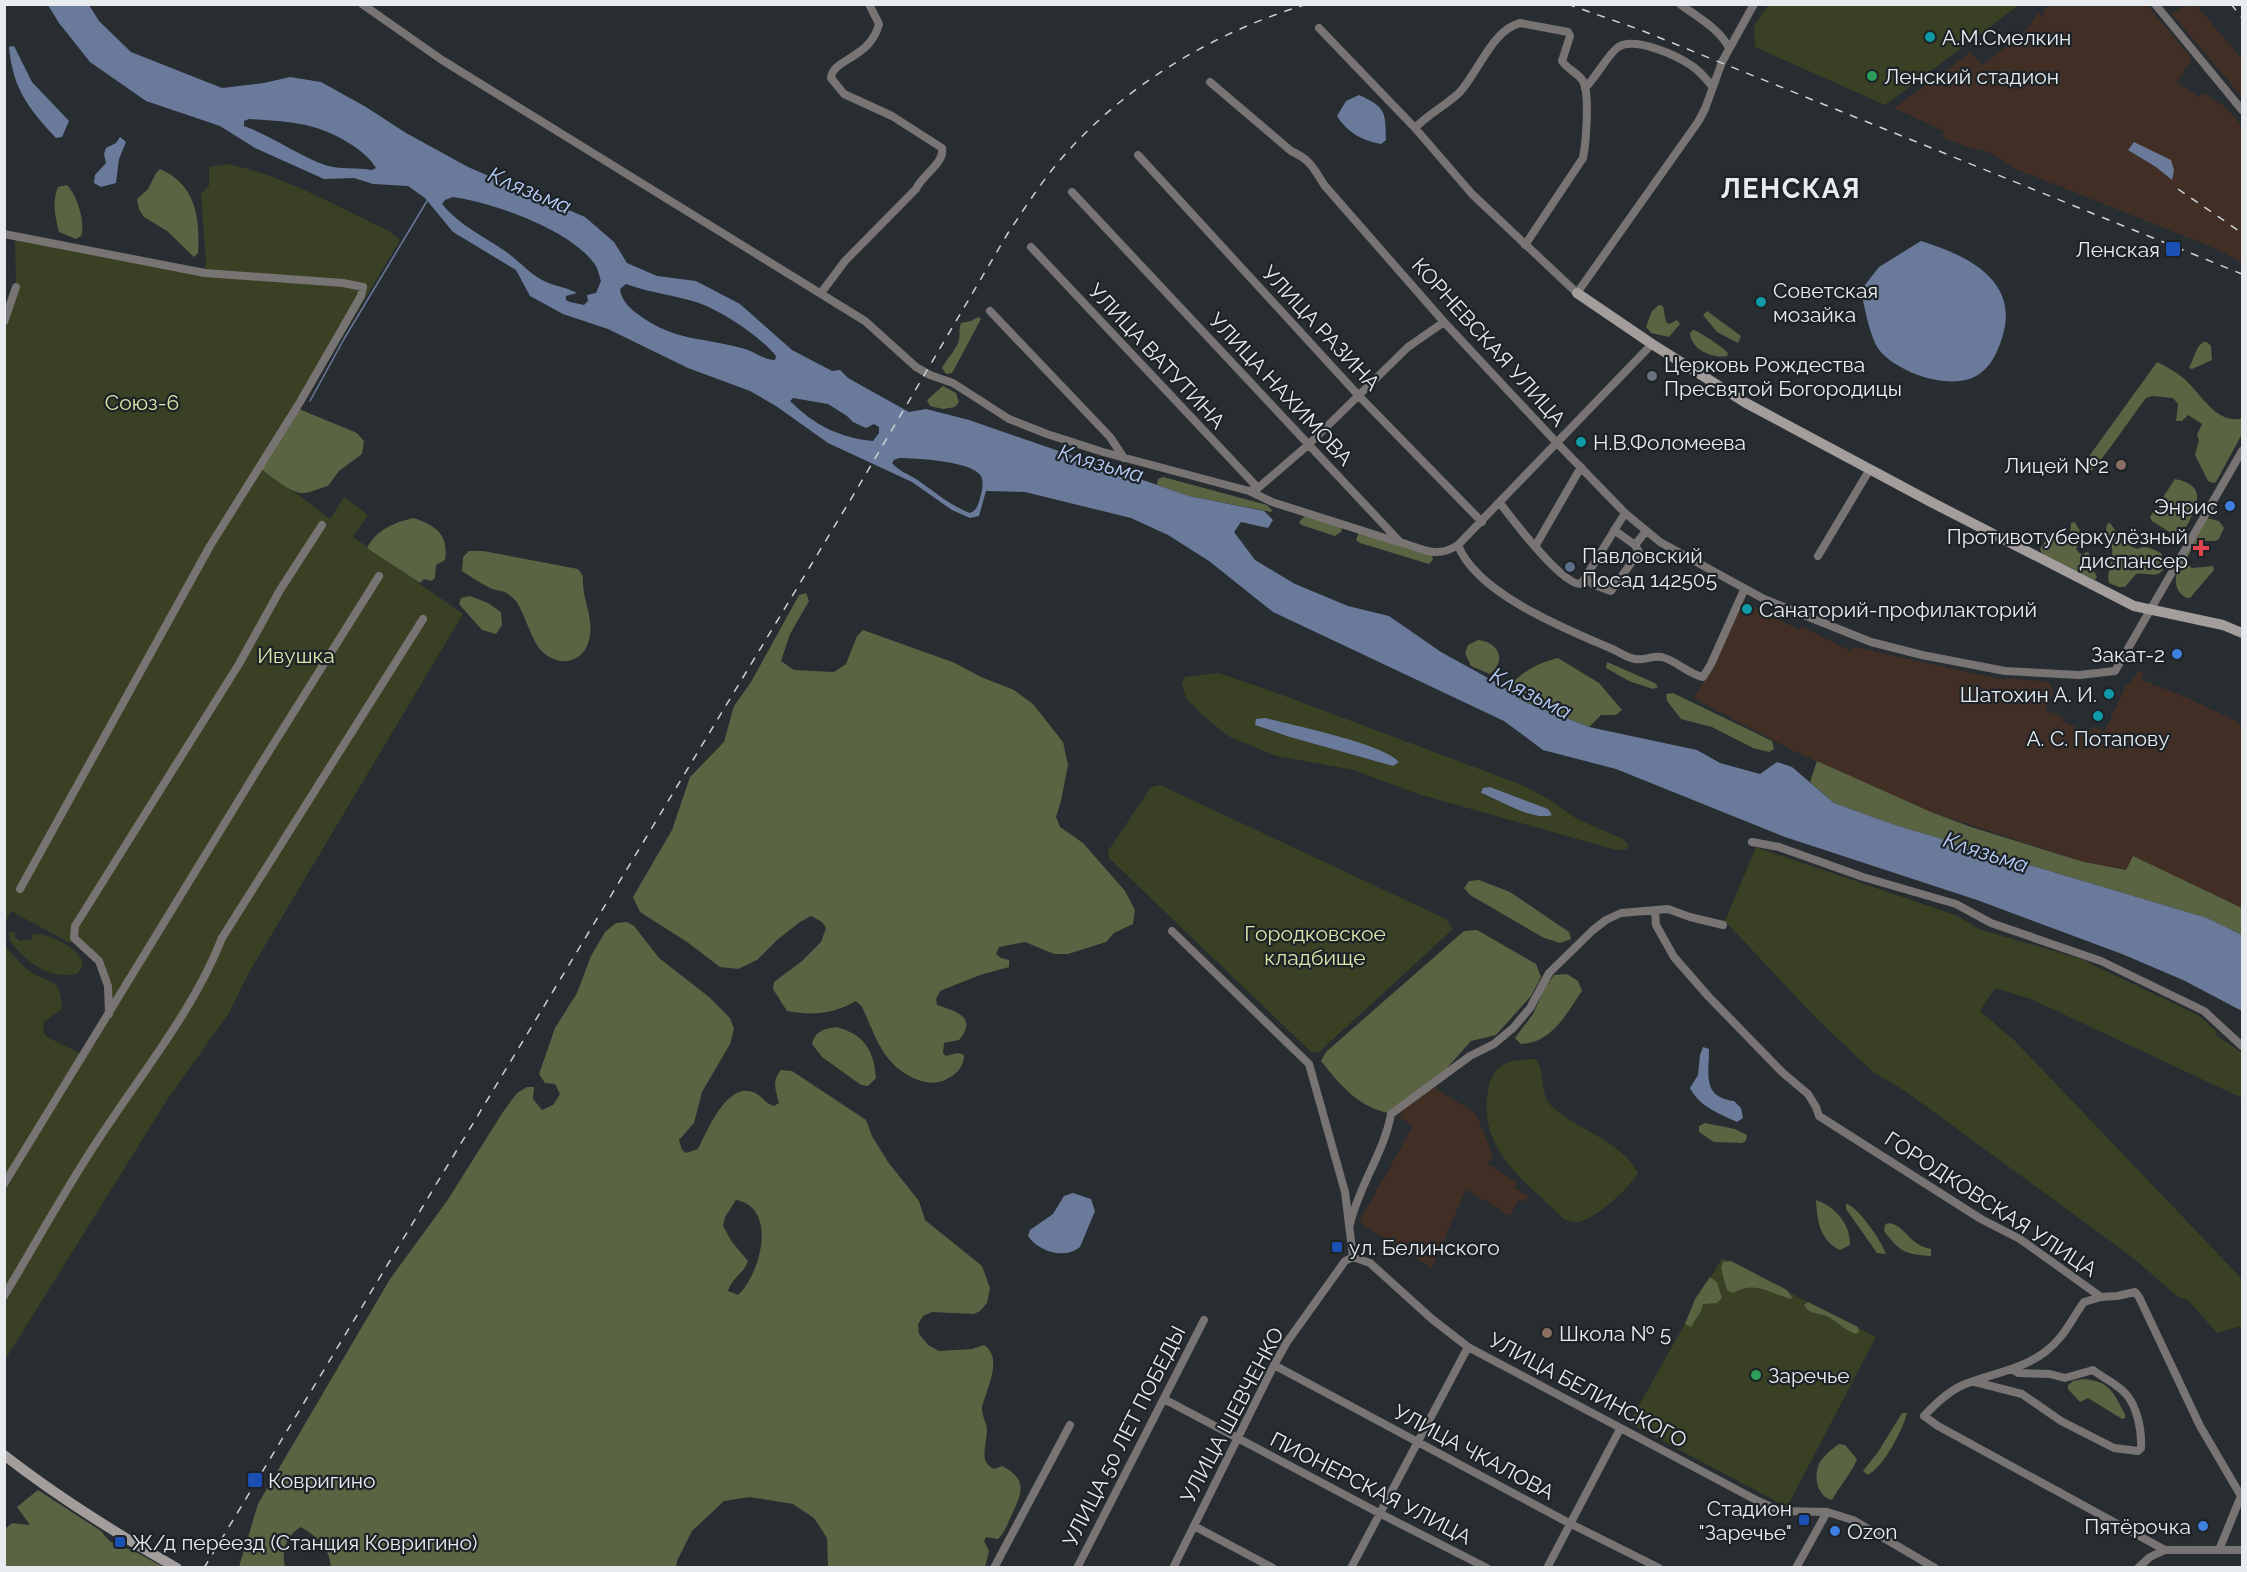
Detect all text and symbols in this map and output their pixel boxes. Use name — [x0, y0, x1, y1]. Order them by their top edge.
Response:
place label: А.М.Смелкин — [1942, 25, 2071, 50]
marker: А.М.Смелкин — [1923, 30, 1937, 44]
place label: Ленский стадион — [1884, 64, 2059, 89]
marker: Ленский стадион — [1865, 69, 1879, 83]
water label: Клязьма — [485, 161, 575, 219]
district label: ЛЕНСКАЯ — [1721, 173, 1861, 204]
place label: Ленская — [2075, 237, 2160, 262]
marker: Ленская — [2164, 240, 2182, 258]
street label: КОРНЕВСКАЯ УЛИЦА — [1407, 253, 1571, 431]
street label: УЛИЦА РАЗИНА — [1257, 260, 1385, 396]
street label: УЛИЦА ВАТУТИНА — [1083, 278, 1231, 434]
place label: Советская мозайка — [1773, 278, 1878, 327]
marker: Советская мозайка — [1754, 295, 1768, 309]
street label: УЛИЦА НАХИМОВА — [1204, 308, 1358, 470]
place label: Церковь Рождества Пресвятой Богородицы — [1664, 352, 1902, 401]
marker: Церковь Рождества Пресвятой Богородицы — [1645, 369, 1659, 383]
park label: Союз-6 — [105, 390, 179, 415]
place label: Н.В.Фоломеева — [1593, 430, 1746, 455]
marker: Н.В.Фоломеева — [1574, 435, 1588, 449]
water label: Клязьма — [1055, 438, 1147, 488]
place label: Лицей №2 — [2004, 453, 2109, 478]
marker: Лицей №2 — [2114, 458, 2128, 472]
place label: Энрис — [2154, 494, 2218, 519]
marker: Энрис — [2223, 499, 2237, 513]
place label: Противотуберкулёзный диспансер — [1947, 524, 2188, 573]
marker: Противотуберкулёзный диспансер — [2192, 539, 2210, 557]
place label: Павловский Посад 142505 — [1582, 543, 1717, 592]
marker: Павловский Посад 142505 — [1563, 560, 1577, 574]
place label: Санаторий-профилакторий — [1759, 597, 2037, 622]
marker: Санаторий-профилакторий — [1740, 602, 1754, 616]
place label: Закат-2 — [2091, 642, 2165, 667]
park label: Ивушка — [257, 643, 335, 668]
marker: Закат-2 — [2170, 647, 2184, 661]
water label: Клязьма — [1486, 662, 1576, 724]
place label: Шатохин А. И. — [1960, 682, 2097, 707]
marker: Шатохин А. И. — [2102, 687, 2116, 701]
marker: А. С. Потапову — [2091, 709, 2105, 723]
place label: А. С. Потапову — [2026, 726, 2170, 751]
water label: Клязьма — [1940, 826, 2032, 878]
park label: Городковское кладбище — [1244, 921, 1386, 970]
street label: ГОРОДКОВСКАЯ УЛИЦА — [1880, 1126, 2102, 1282]
place label: ул. Белинского — [1349, 1235, 1500, 1260]
marker: ул. Белинского — [1330, 1240, 1344, 1254]
street label: УЛИЦА 50 ЛЕТ ПОБЕДЫ — [1057, 1321, 1191, 1551]
place label: Школа № 5 — [1559, 1321, 1671, 1346]
street label: УЛИЦА ШЕВЧЕНКО — [1175, 1323, 1289, 1507]
marker: Школа № 5 — [1540, 1326, 1554, 1340]
street label: УЛИЦА БЕЛИНСКОГО — [1485, 1327, 1691, 1453]
place label: Заречье — [1768, 1363, 1850, 1388]
marker: Заречье — [1749, 1368, 1763, 1382]
street label: УЛИЦА ЧКАЛОВА — [1389, 1399, 1559, 1505]
street label: ПИОНЕРСКАЯ УЛИЦА — [1266, 1426, 1476, 1550]
place label: Ковригино — [268, 1468, 376, 1493]
marker: Ковригино — [246, 1471, 264, 1489]
place label: Стадион "Заречье" — [1698, 1496, 1792, 1545]
marker: Стадион "Заречье" — [1797, 1513, 1811, 1527]
place label: Пятёрочка — [2084, 1514, 2191, 1539]
place label: Ozon — [1847, 1519, 1898, 1544]
marker: Пятёрочка — [2196, 1519, 2210, 1533]
marker: Ozon — [1828, 1524, 1842, 1538]
place label: Ж/д переезд (Станция Ковригино) — [132, 1530, 477, 1555]
marker: Ж/д переезд (Станция Ковригино) — [113, 1535, 127, 1549]

